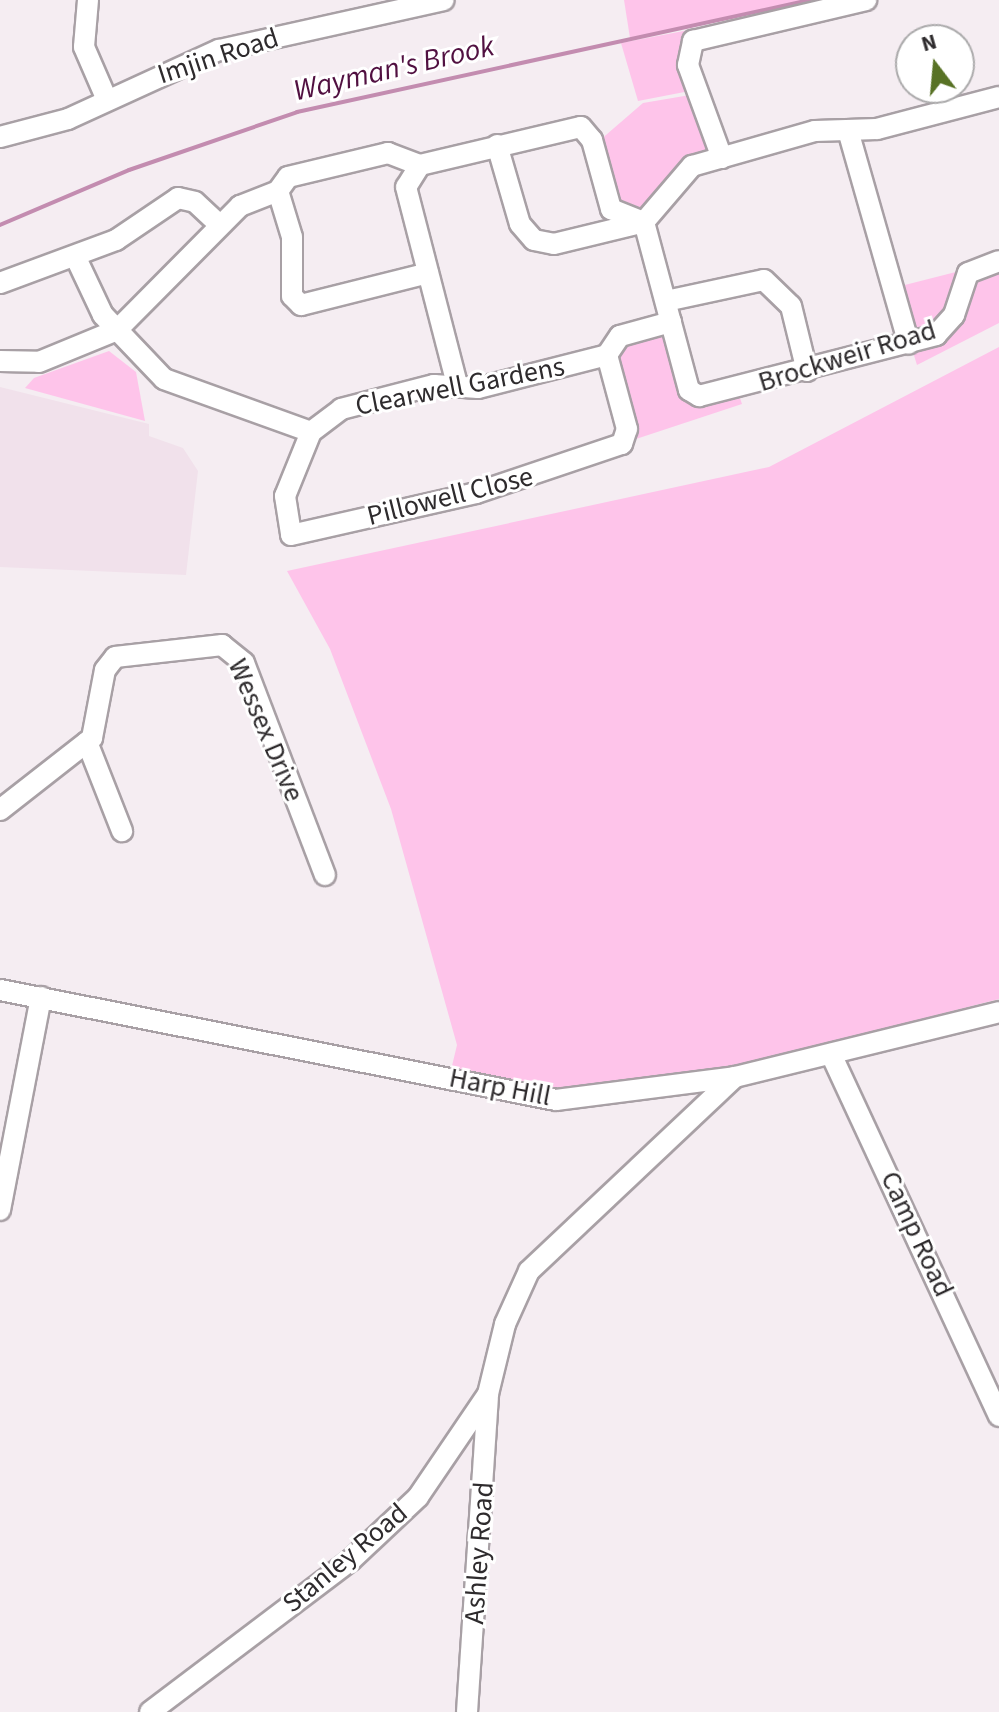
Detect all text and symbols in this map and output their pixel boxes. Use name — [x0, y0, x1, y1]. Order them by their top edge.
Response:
street label: Imjin Road — [153, 21, 283, 91]
north arrow — [895, 24, 975, 104]
text: N — [917, 25, 940, 60]
water label: Wayman's Brook — [290, 28, 498, 110]
street label: Brockweir Road — [754, 313, 940, 399]
street label: Clearwell Gardens — [353, 349, 567, 423]
street label: Pillowell Close — [364, 459, 536, 533]
street label: Wessex Drive — [221, 654, 311, 806]
street label: Harp Hill — [446, 1061, 554, 1113]
street label: Camp Road — [873, 1166, 961, 1302]
street label: Ashley Road — [457, 1481, 501, 1625]
street label: Stanley Road — [276, 1496, 414, 1620]

